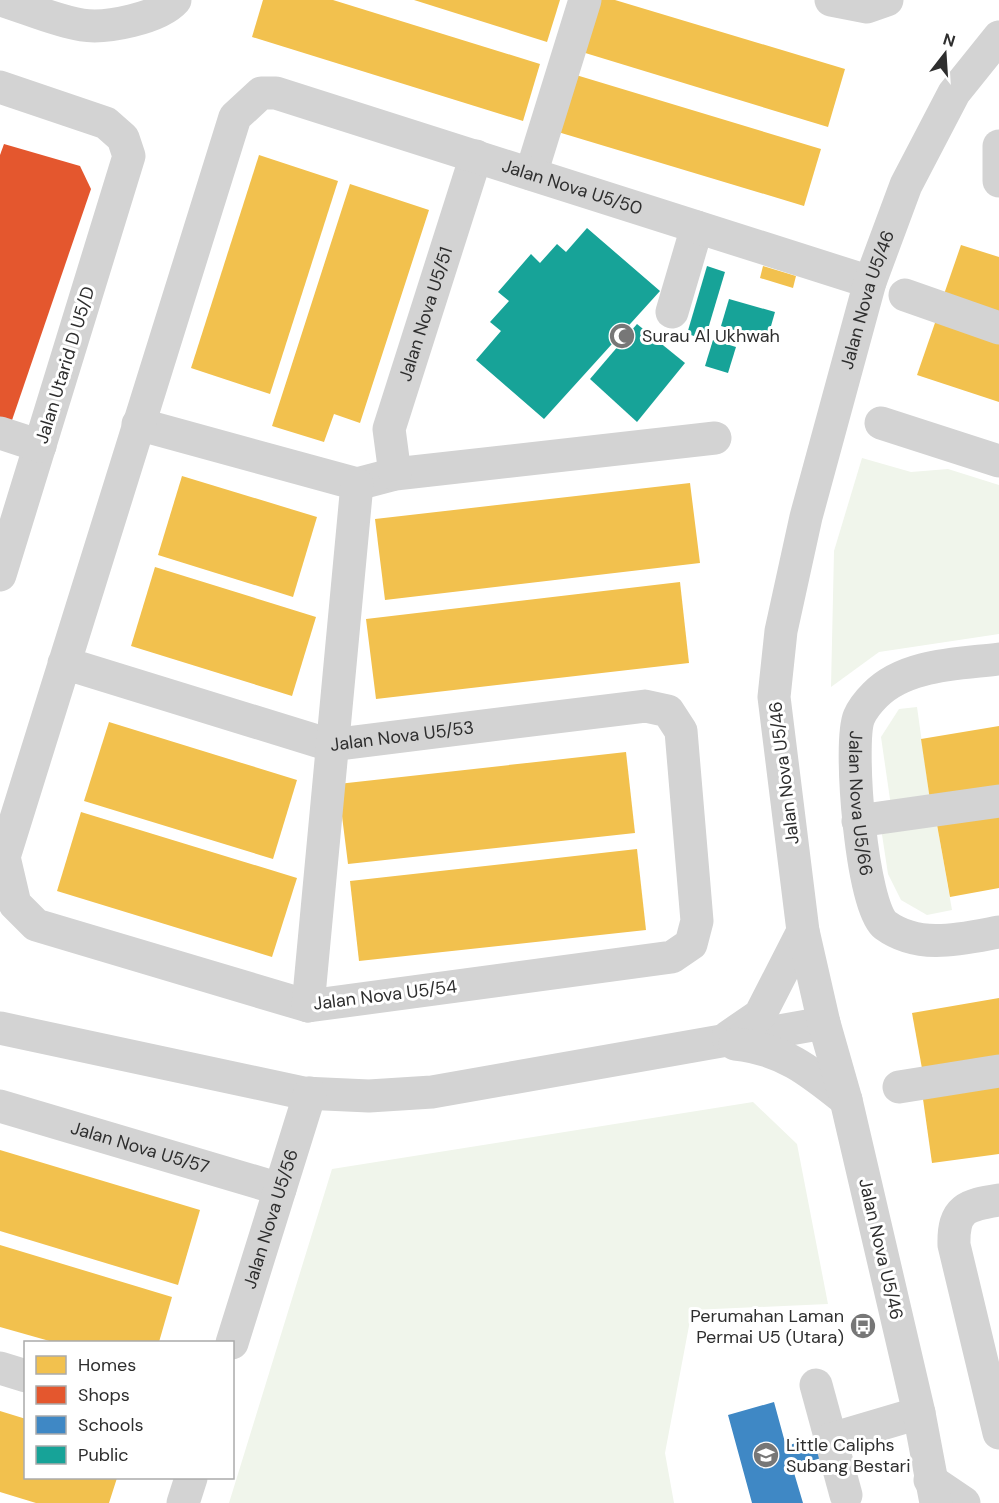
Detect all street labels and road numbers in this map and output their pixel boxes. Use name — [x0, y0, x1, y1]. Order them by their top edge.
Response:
street label: Jalan Nova U5/50 — [499, 154, 645, 221]
street label: Jalan Nova U5/46 — [835, 227, 900, 372]
street label: Jalan Nova U5/51 — [393, 244, 458, 384]
street label: Jalan Utarid D U5/D — [30, 283, 100, 447]
street label: Jalan Nova U5/46 — [763, 700, 805, 846]
street label: Jalan Nova U5/53 — [329, 715, 475, 757]
street label: Jalan Nova U5/66 — [843, 730, 879, 878]
street label: Jalan Nova U5/54 — [312, 974, 458, 1016]
street label: Jalan Nova U5/57 — [68, 1116, 212, 1179]
street label: Jalan Nova U5/56 — [238, 1146, 304, 1292]
street label: Jalan Nova U5/46 — [853, 1176, 909, 1322]

